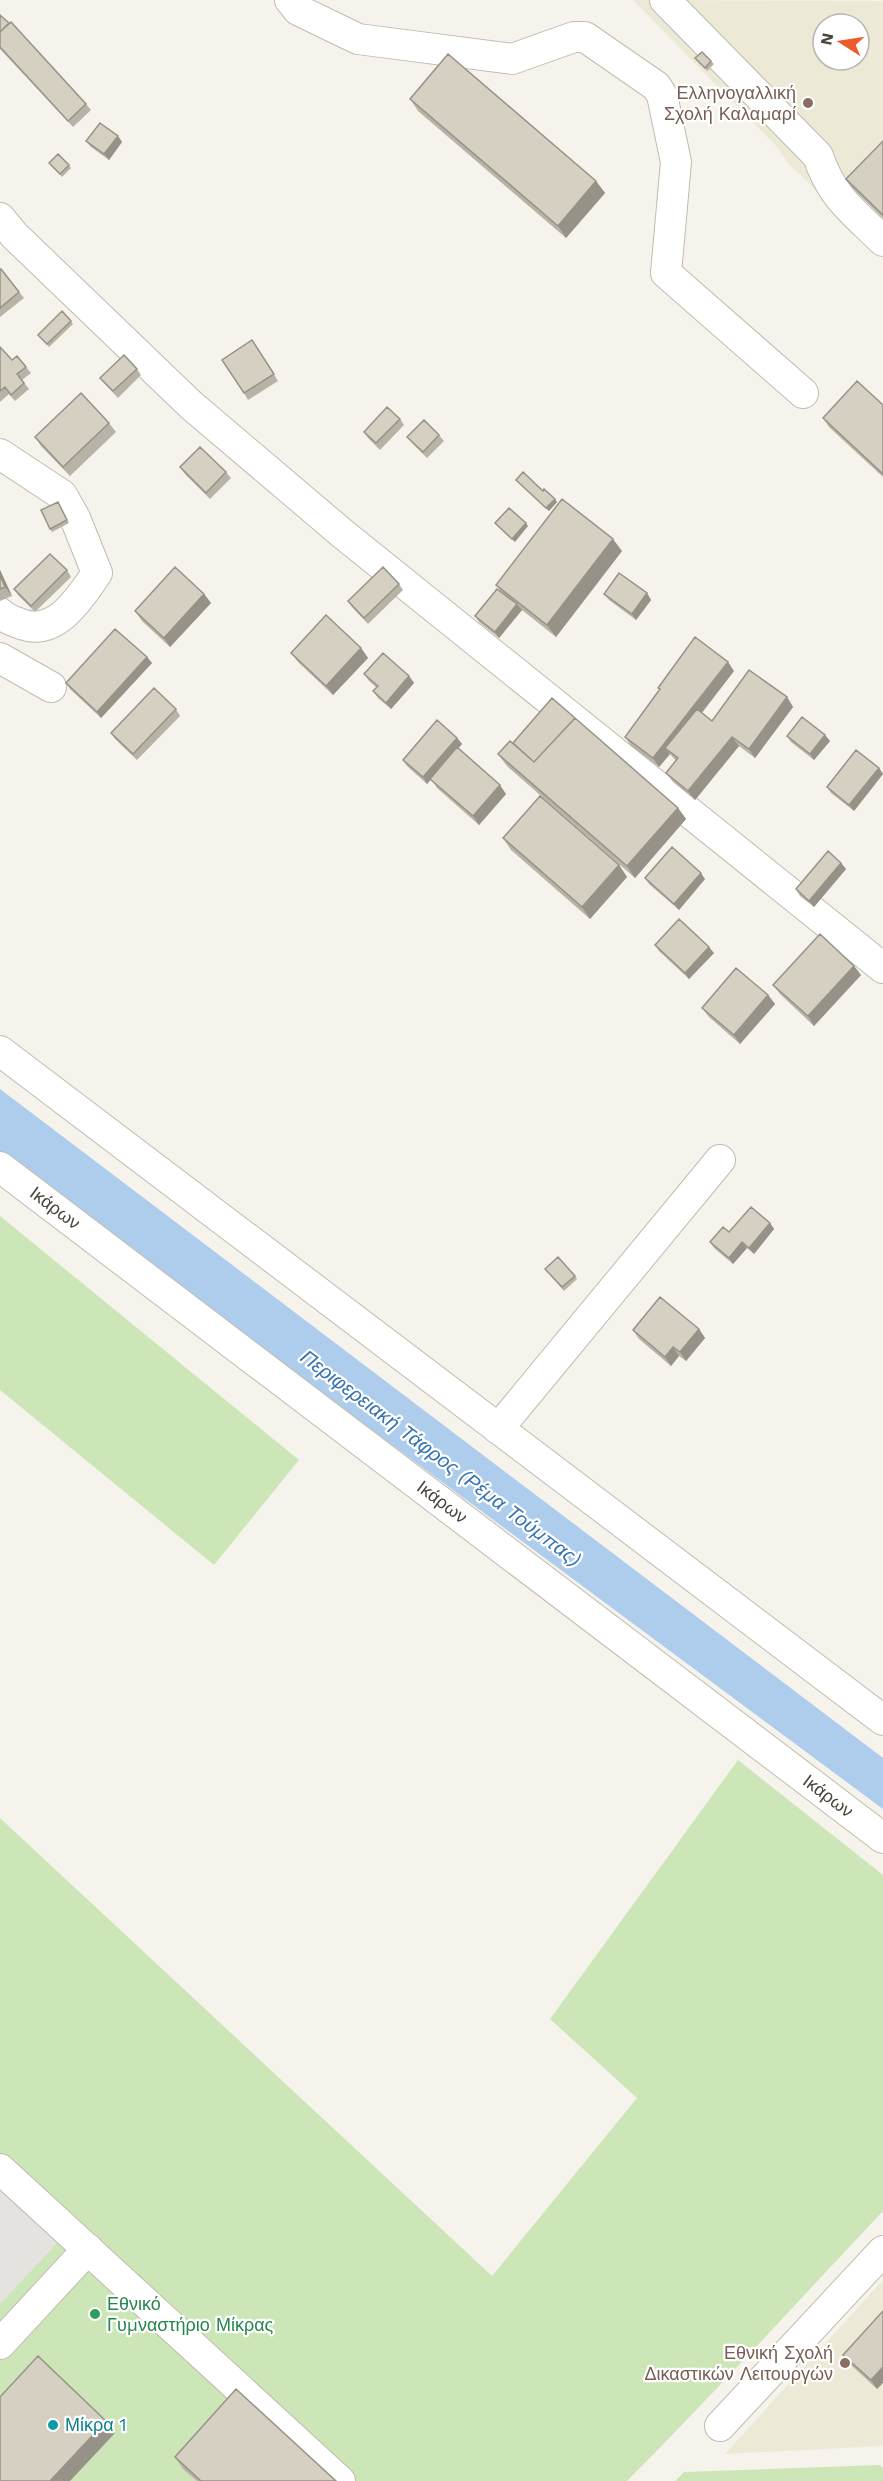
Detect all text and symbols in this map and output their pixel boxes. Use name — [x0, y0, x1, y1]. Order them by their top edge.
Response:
north arrow — [811, 12, 871, 72]
text: N — [816, 31, 837, 47]
place label: Ελληνογαλλική Σχολή Καλαμαρί — [664, 82, 796, 124]
marker: Ελληνογαλλική Σχολή Καλαμαρί — [801, 96, 815, 110]
street label: Ικάρων — [26, 1182, 85, 1233]
water label: Περιφερειακή Τάφρος (Ρέμα Τούμπας) — [296, 1345, 586, 1571]
street label: Ικάρων — [413, 1476, 472, 1527]
street label: Ικάρων — [799, 1770, 858, 1821]
place label: Εθνικό Γυμναστήριο Μίκρας — [107, 2293, 274, 2335]
marker: Εθνικό Γυμναστήριο Μίκρας — [88, 2307, 102, 2321]
place label: Εθνική Σχολή Δικαστικών Λειτουργών — [645, 2342, 833, 2384]
marker: Εθνική Σχολή Δικαστικών Λειτουργών — [838, 2356, 852, 2370]
place label: Μίκρα 1 — [65, 2414, 126, 2435]
marker: Μίκρα 1 — [46, 2418, 60, 2432]

